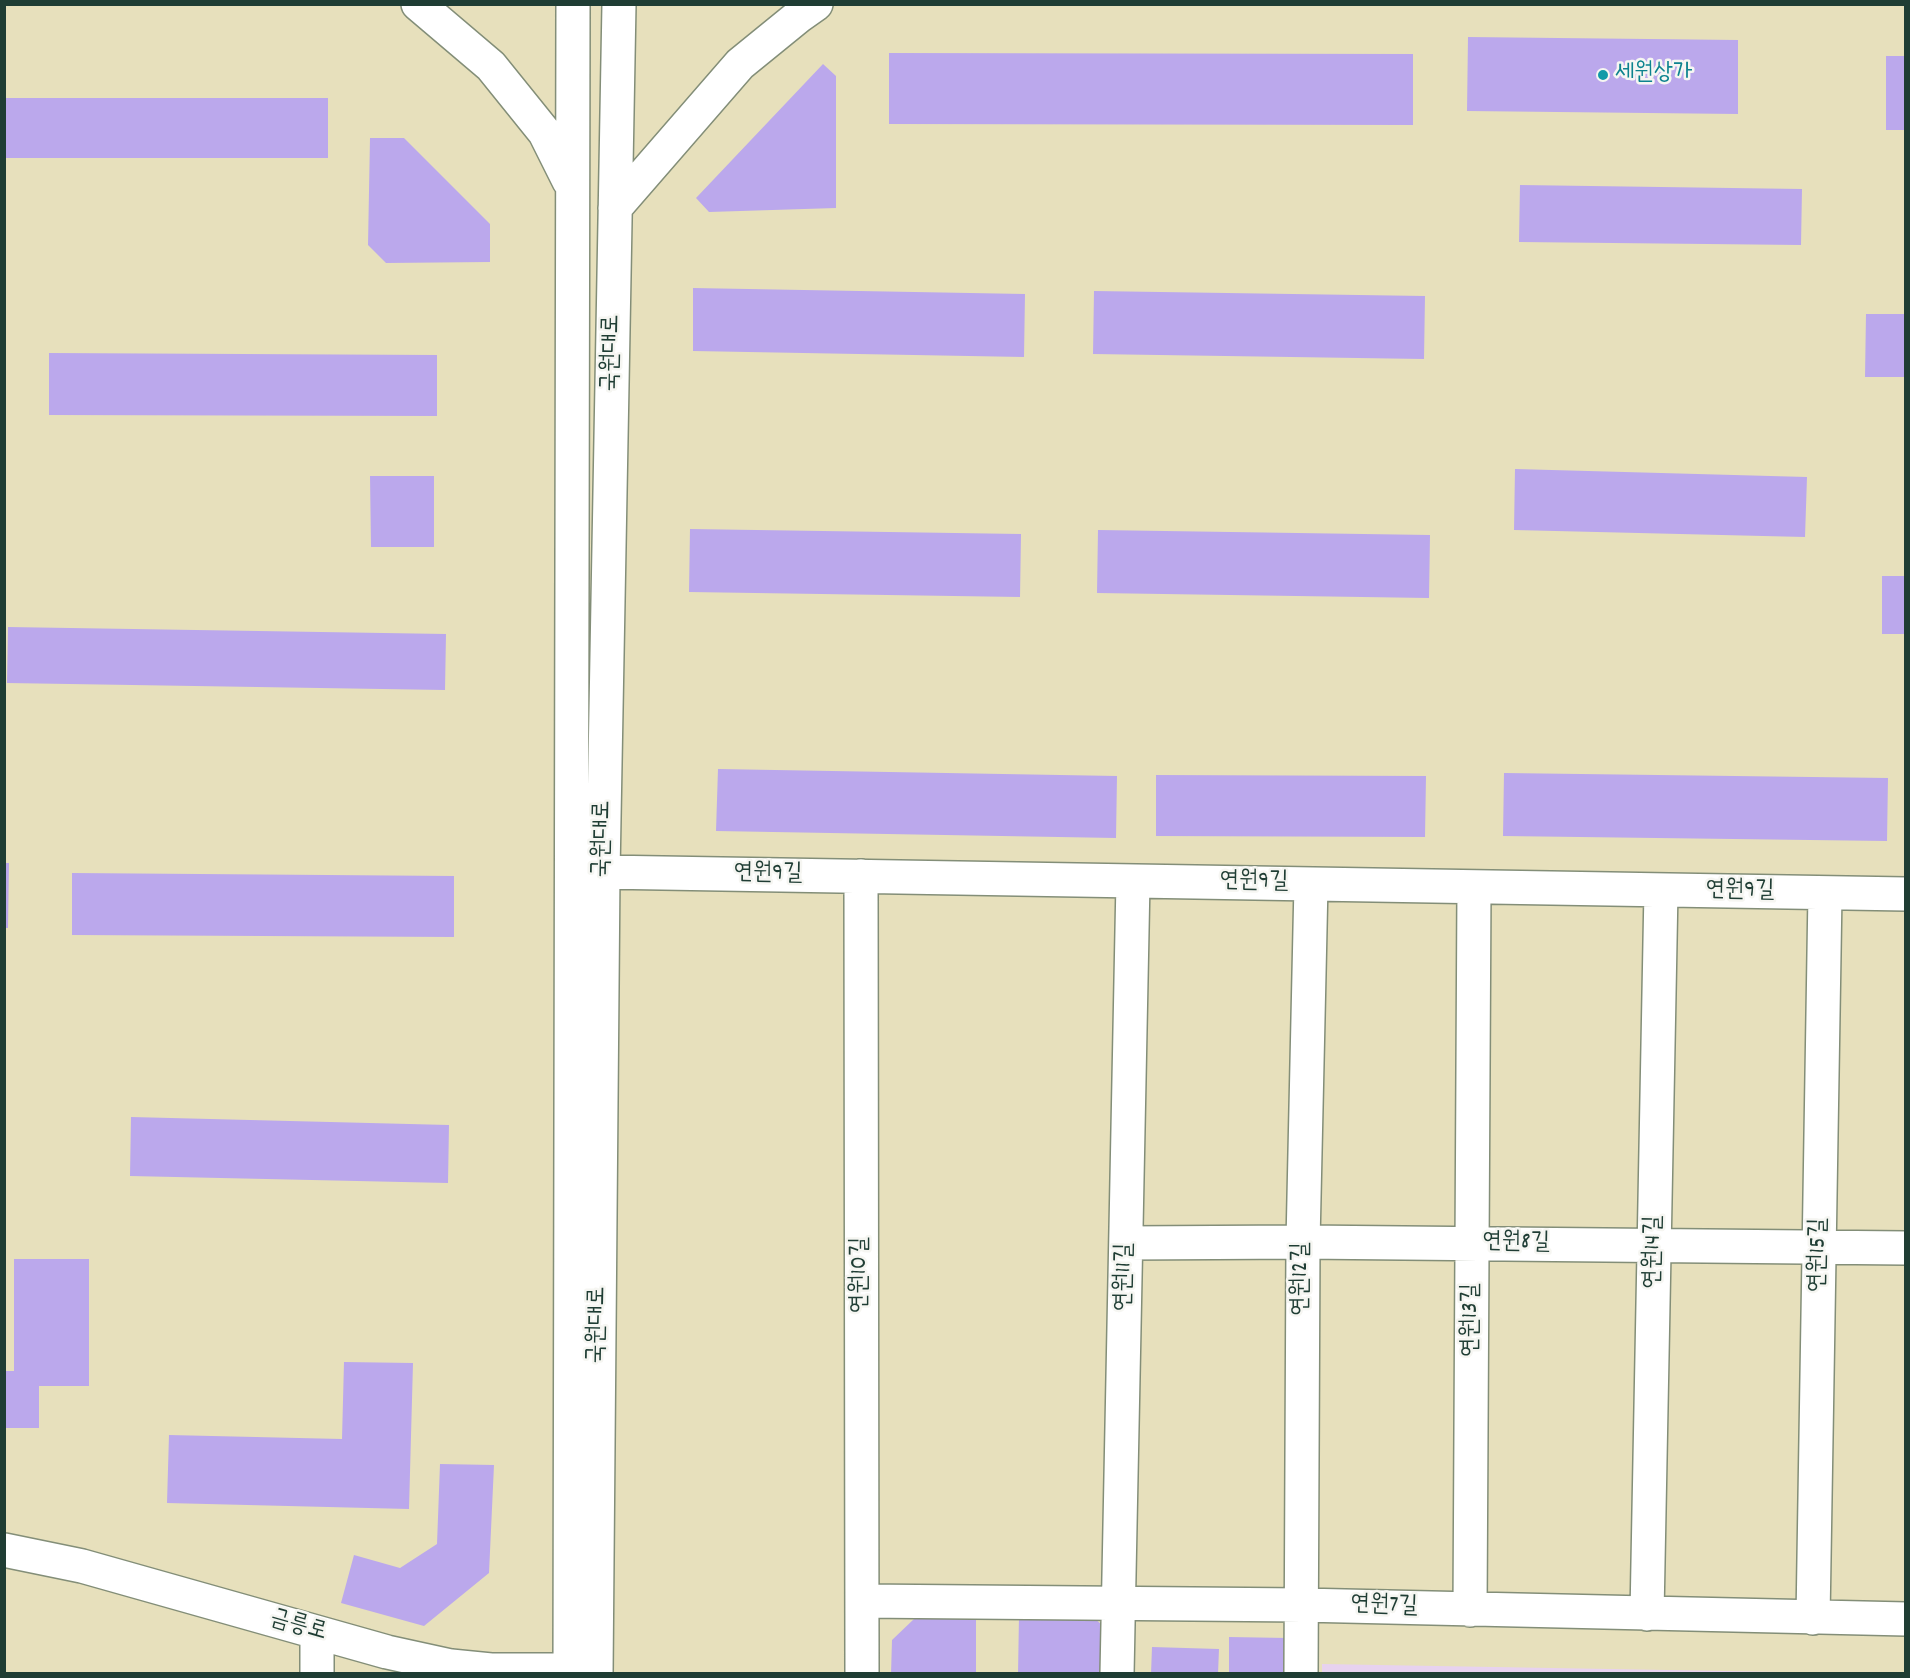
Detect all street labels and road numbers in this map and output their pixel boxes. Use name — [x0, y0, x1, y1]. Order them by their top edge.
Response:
street label: 국원대로 — [598, 314, 628, 392]
street label: 국원대로 — [589, 800, 619, 878]
street label: 연원9길 — [733, 860, 803, 890]
street label: 연원9길 — [1219, 868, 1289, 898]
street label: 연원9길 — [1705, 877, 1775, 907]
street label: 연원14길 — [1640, 1215, 1670, 1289]
street label: 연원15길 — [1805, 1218, 1835, 1292]
street label: 연원8길 — [1482, 1229, 1550, 1259]
street label: 연원10길 — [848, 1237, 876, 1313]
street label: 연원12길 — [1289, 1242, 1317, 1316]
street label: 연원11길 — [1111, 1243, 1141, 1311]
street label: 연원13길 — [1459, 1283, 1487, 1357]
street label: 국원대로 — [584, 1286, 614, 1364]
street label: 연원7길 — [1350, 1591, 1418, 1623]
street label: 금릉로 — [266, 1605, 330, 1649]

